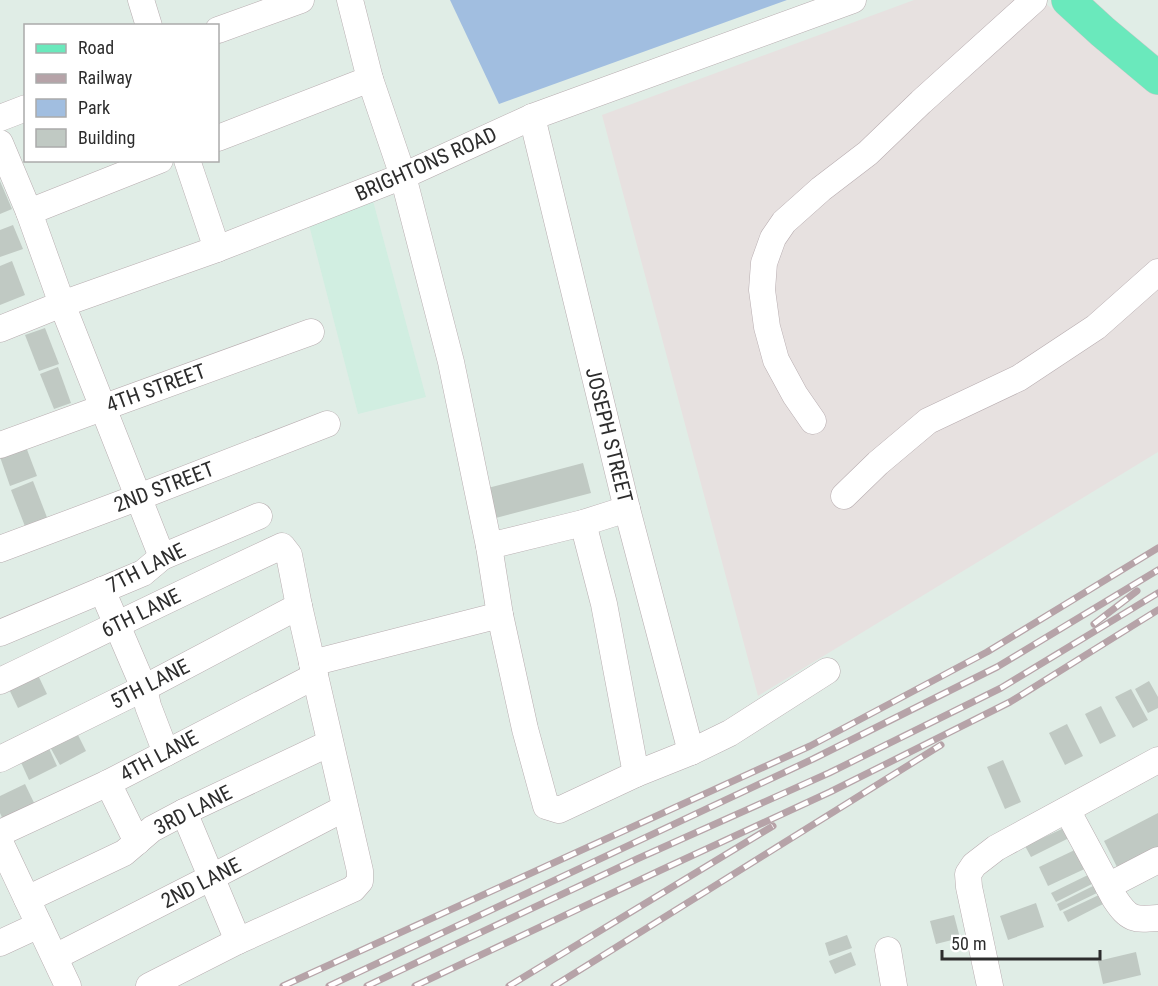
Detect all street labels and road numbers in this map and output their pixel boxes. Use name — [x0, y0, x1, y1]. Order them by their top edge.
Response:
street label: BRIGHTONS ROAD — [351, 122, 501, 206]
street label: 4TH STREET — [103, 359, 209, 417]
street label: JOSEPH STREET — [581, 365, 637, 505]
street label: 2ND STREET — [111, 457, 217, 517]
street label: 7TH LANE — [103, 538, 189, 598]
street label: 6TH LANE — [98, 584, 184, 642]
street label: 5TH LANE — [107, 654, 193, 714]
street label: 4TH LANE — [116, 725, 202, 787]
street label: 3RD LANE — [150, 780, 236, 840]
street label: 2ND LANE — [157, 853, 245, 913]

